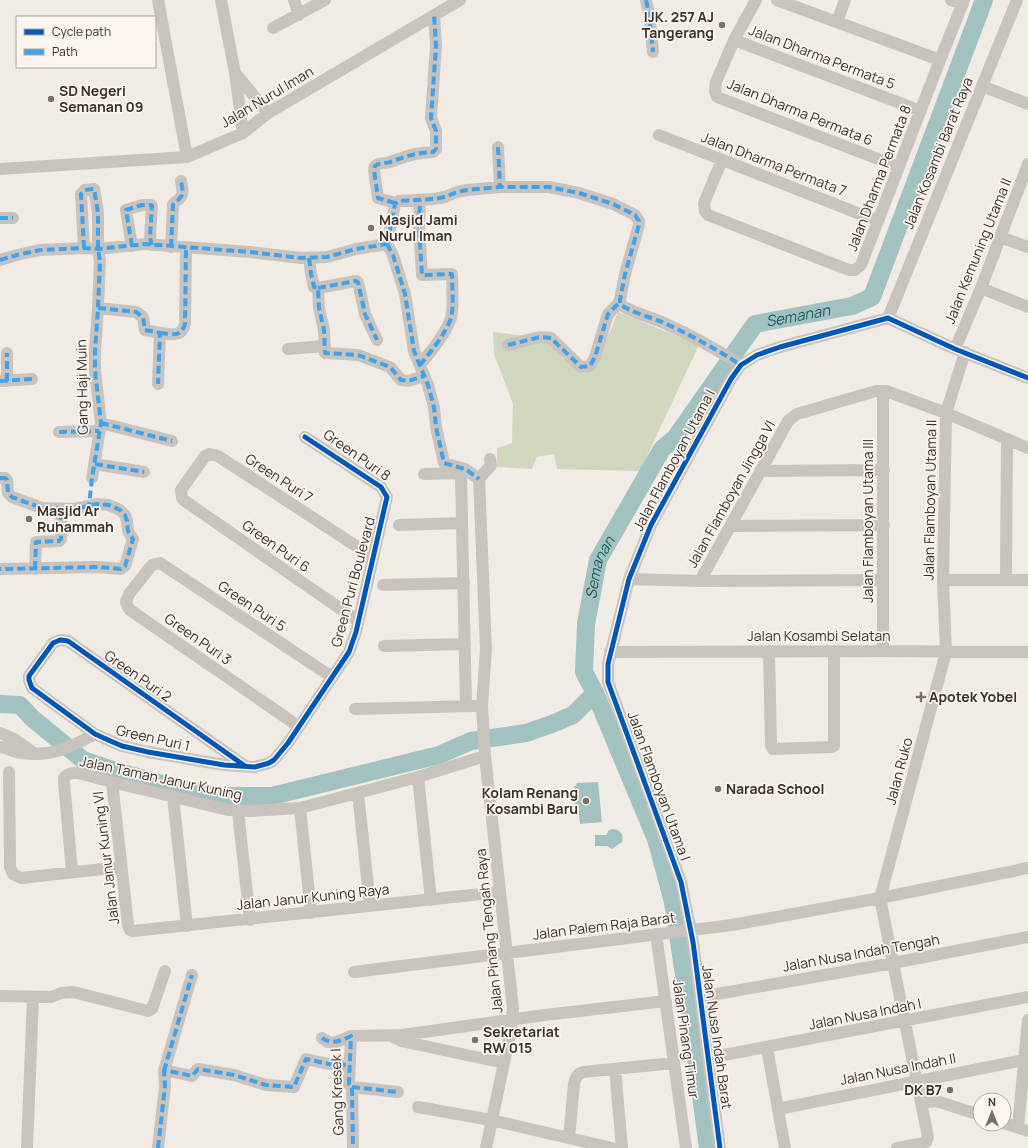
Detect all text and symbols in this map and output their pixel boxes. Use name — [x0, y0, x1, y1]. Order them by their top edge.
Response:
place label: IJK. 257 AJ Tangerang — [642, 7, 714, 42]
legend — [16, 16, 156, 68]
marker: IJK. 257 AJ Tangerang — [717, 20, 727, 30]
street label: Jalan Dharma Permata 5 — [746, 20, 898, 93]
text: Cycle path — [52, 23, 111, 40]
text: Path — [52, 43, 78, 60]
street label: Jalan Nurul Iman — [217, 61, 317, 132]
street label: Jalan Dharma Permata 6 — [725, 74, 876, 149]
street label: Jalan Kosambi Barat Raya — [898, 74, 977, 232]
place label: SD Negeri Semanan 09 — [59, 81, 143, 116]
marker: SD Negeri Semanan 09 — [46, 94, 56, 104]
street label: Jalan Dharma Permata 8 — [842, 102, 915, 254]
street label: Jalan Dharma Permata 7 — [699, 127, 849, 200]
street label: Jalan Kemuning Utama II — [940, 175, 1015, 326]
place label: Masjid Jami Nurul Iman — [379, 210, 458, 245]
marker: Masjid Jami Nurul Iman — [366, 223, 376, 233]
water label: Semanan — [764, 299, 833, 332]
street label: Gang Haji Muin — [71, 339, 92, 435]
street label: Jalan Flamboyan Utama I — [628, 386, 719, 534]
street label: Jalan Flamboyan Jingga VI — [682, 417, 779, 571]
street label: Jalan Flamboyan Utama II — [919, 419, 940, 581]
street label: Green Puri 8 — [320, 424, 395, 485]
street label: Jalan Flamboyan Utama III — [858, 439, 877, 603]
street label: Green Puri 7 — [242, 449, 317, 507]
place label: Masjid Ar Ruhammah — [37, 501, 114, 536]
marker: Masjid Ar Ruhammah — [24, 514, 34, 524]
street label: Green Puri 6 — [239, 515, 314, 576]
street label: Green Puri Boulevard — [326, 515, 379, 649]
water label: Semanan — [580, 531, 620, 601]
street label: Green Puri 5 — [215, 576, 290, 635]
street label: Green Puri 3 — [161, 609, 236, 669]
street label: Jalan Kosambi Selatan — [747, 626, 891, 645]
street label: Green Puri 2 — [101, 645, 176, 706]
place label: Apotek Yobel — [929, 687, 1017, 706]
marker: Apotek Yobel — [916, 692, 926, 702]
street label: Jalan Flamboyan Utama I — [624, 709, 695, 863]
street label: Green Puri 1 — [114, 720, 192, 755]
street label: Jalan Ruko — [880, 735, 917, 806]
street label: Jalan Taman Janur Kuning — [78, 751, 244, 804]
place label: Narada School — [726, 779, 824, 798]
place label: Kolam Renang Kosambi Baru — [482, 783, 578, 818]
marker: Narada School — [713, 784, 723, 794]
street label: Jalan Janur Kuning VI — [88, 790, 123, 926]
marker: Kolam Renang Kosambi Baru — [581, 796, 591, 806]
street label: Jalan Pinang Tengah Raya — [470, 848, 507, 1014]
street label: Jalan Janur Kuning Raya — [236, 879, 390, 914]
street label: Jalan Palem Raja Barat — [532, 907, 677, 944]
street label: Jalan Nusa Indah Tengah — [781, 929, 941, 976]
street label: Jalan Nusa Indah Barat — [698, 964, 737, 1111]
street label: Jalan Pinang Timur — [669, 978, 704, 1100]
street label: Jalan Nusa Indah I — [807, 993, 923, 1034]
place label: Sekretariat RW 015 — [483, 1022, 560, 1057]
marker: Sekretariat RW 015 — [470, 1035, 480, 1045]
street label: Gang Kresek I — [325, 1048, 348, 1136]
street label: Jalan Nusa Indah II — [838, 1048, 957, 1089]
place label: DK B7 — [904, 1080, 942, 1099]
marker: DK B7 — [945, 1085, 955, 1095]
north arrow — [972, 1092, 1012, 1132]
text: N — [988, 1094, 996, 1109]

